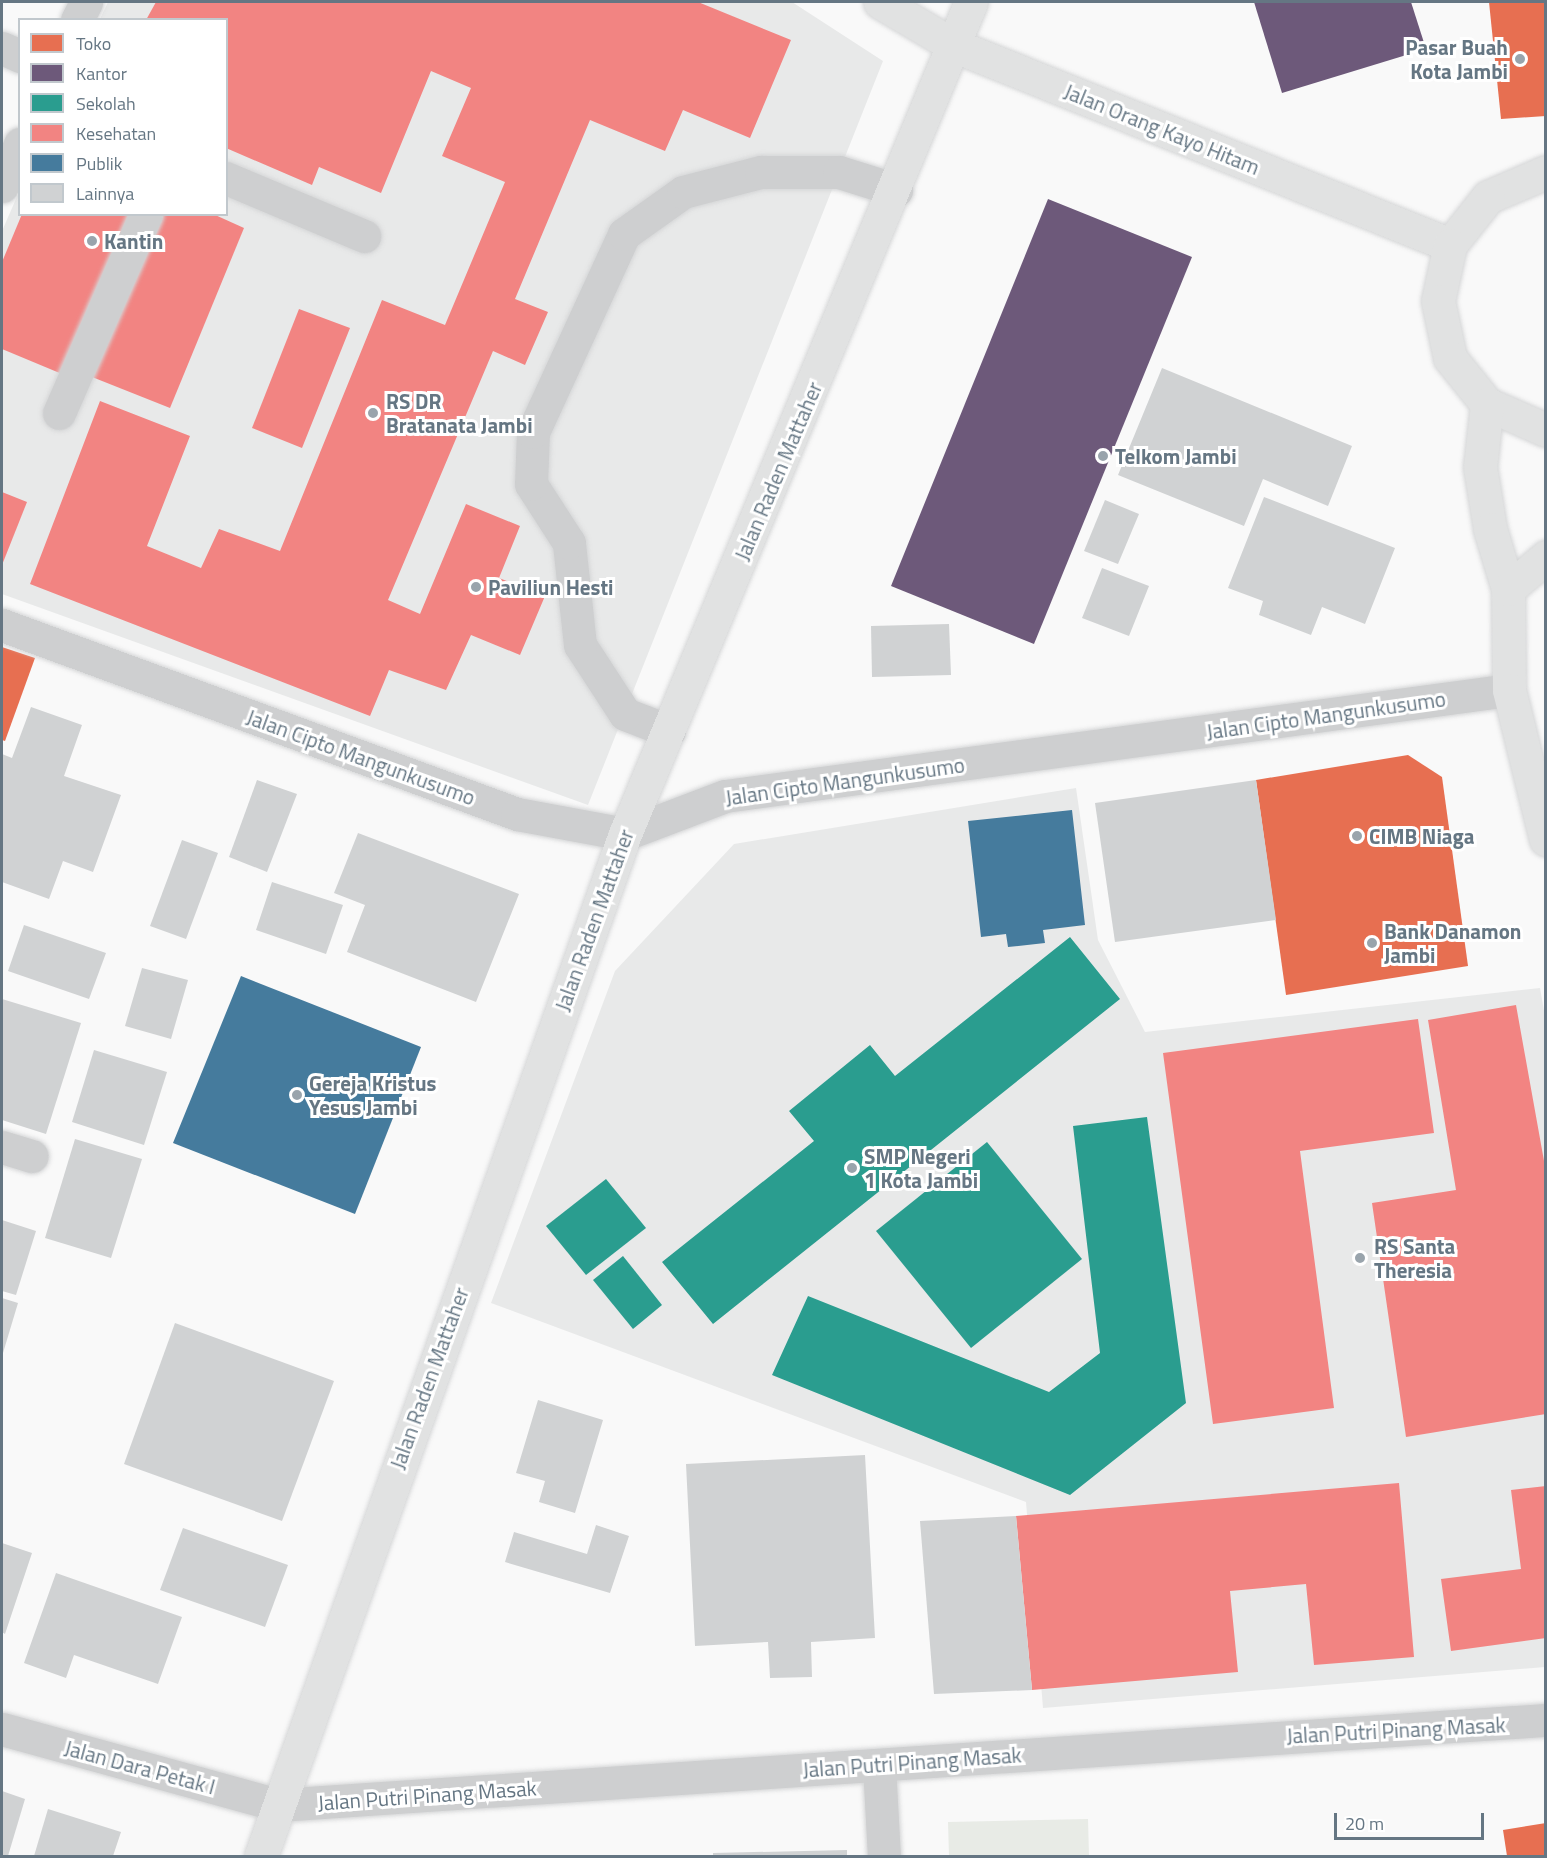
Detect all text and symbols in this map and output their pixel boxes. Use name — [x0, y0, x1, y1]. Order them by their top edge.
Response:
legend — [18, 18, 228, 216]
text: Toko — [76, 30, 111, 57]
place label: Pasar Buah Kota Jambi — [1405, 34, 1508, 84]
marker: Pasar Buah Kota Jambi — [1513, 52, 1527, 66]
text: Kantor — [76, 60, 127, 87]
street label: Jalan Orang Kayo Hitam — [1061, 78, 1263, 180]
text: Sekolah — [76, 90, 136, 117]
text: Kesehatan — [76, 120, 156, 147]
text: Publik — [76, 150, 122, 177]
text: Lainnya — [76, 180, 134, 207]
place label: Kantin — [104, 228, 163, 254]
marker: Kantin — [85, 234, 99, 248]
street label: Jalan Raden Mattaher — [729, 378, 827, 564]
place label: RS DR Bratanata Jambi — [386, 388, 533, 438]
marker: RS DR Bratanata Jambi — [364, 404, 382, 422]
place label: Telkom Jambi — [1115, 443, 1237, 469]
marker: Telkom Jambi — [1096, 449, 1110, 463]
place label: Paviliun Hesti — [488, 574, 613, 600]
marker: Paviliun Hesti — [469, 580, 483, 594]
street label: Jalan Cipto Mangunkusumo — [1205, 686, 1447, 744]
street label: Jalan Cipto Mangunkusumo — [243, 704, 479, 810]
street label: Jalan Cipto Mangunkusumo — [724, 752, 966, 810]
place label: CIMB Niaga — [1369, 823, 1474, 849]
street label: Jalan Raden Mattaher — [549, 826, 639, 1014]
marker: CIMB Niaga — [1350, 829, 1364, 843]
place label: Bank Danamon Jambi — [1384, 918, 1521, 968]
marker: Bank Danamon Jambi — [1365, 936, 1379, 950]
place label: Gereja Kristus Yesus Jambi — [309, 1070, 436, 1120]
marker: Gereja Kristus Yesus Jambi — [290, 1088, 304, 1102]
place label: SMP Negeri 1 Kota Jambi — [864, 1143, 978, 1193]
marker: SMP Negeri 1 Kota Jambi — [845, 1161, 859, 1175]
place label: RS Santa Theresia — [1374, 1233, 1455, 1283]
marker: RS Santa Theresia — [1351, 1249, 1369, 1267]
street label: Jalan Raden Mattaher — [384, 1284, 474, 1472]
street label: Jalan Putri Pinang Masak — [1286, 1712, 1506, 1748]
street label: Jalan Dara Petak I — [62, 1735, 218, 1799]
street label: Jalan Putri Pinang Masak — [802, 1742, 1022, 1782]
street label: Jalan Putri Pinang Masak — [317, 1775, 537, 1815]
scale bar — [1337, 1801, 1487, 1839]
text: 20 m — [1345, 1810, 1384, 1837]

